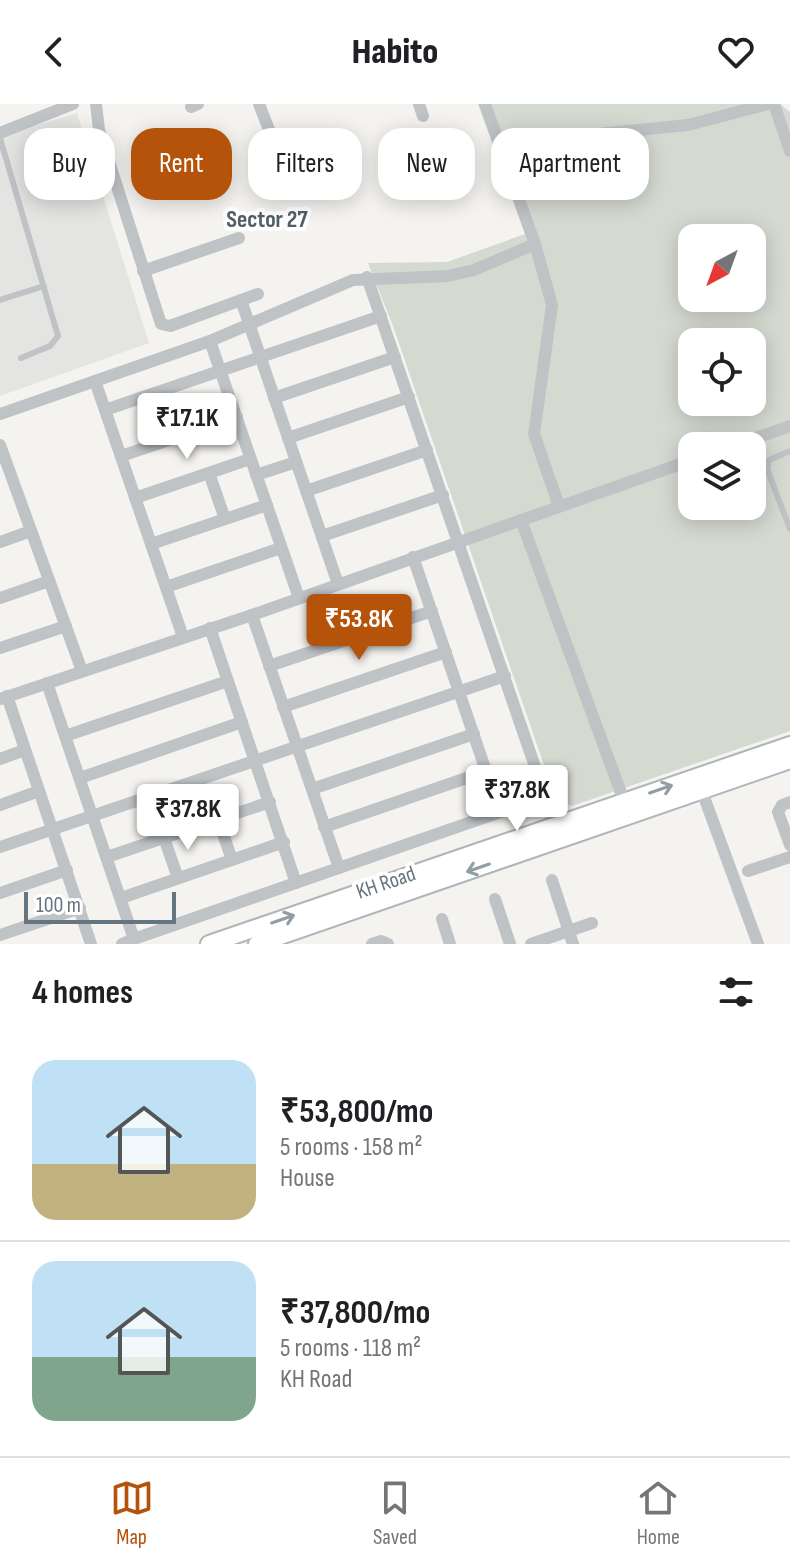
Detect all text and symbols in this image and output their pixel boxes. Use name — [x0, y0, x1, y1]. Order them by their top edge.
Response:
icon: back — [32, 30, 76, 74]
icon: heart — [714, 30, 758, 74]
text: Habito — [352, 31, 438, 74]
chip: Buy — [24, 128, 115, 200]
chip: Rent — [131, 128, 232, 200]
chip: Filters — [248, 128, 362, 200]
chip: New — [378, 128, 475, 200]
chip: Apartment — [491, 128, 649, 200]
district label: Sector 27 — [226, 205, 308, 234]
north arrow — [678, 224, 766, 312]
map controls — [678, 224, 766, 520]
button: locate — [678, 328, 766, 416]
pin: ₹17.1K — [122, 393, 252, 461]
text: ₹17.1K — [155, 403, 219, 434]
button: layers — [678, 432, 766, 520]
pin: ₹53.8K — [294, 594, 424, 662]
text: ₹53.8K — [325, 604, 393, 635]
pin: ₹37.8K — [452, 765, 582, 833]
text: ₹37.8K — [484, 775, 550, 806]
one-way arrow — [648, 780, 673, 795]
pin: ₹37.8K — [123, 784, 253, 852]
text: ₹37.8K — [155, 794, 221, 825]
street label: KH Road — [353, 860, 419, 906]
one-way arrow — [466, 861, 491, 876]
scale bar — [24, 888, 176, 924]
text: 100 m — [36, 892, 81, 919]
one-way arrow — [270, 910, 295, 925]
icon: filters — [714, 970, 758, 1014]
text: 4 homes — [32, 972, 133, 1013]
text: ₹53,800/mo — [280, 1091, 433, 1132]
icon: home — [96, 1092, 192, 1188]
text: 5 rooms · 158 m² — [280, 1132, 423, 1163]
text: House — [280, 1163, 335, 1194]
text: ₹37,800/mo — [280, 1292, 430, 1333]
icon: home — [96, 1293, 192, 1389]
text: 5 rooms · 118 m² — [280, 1333, 421, 1364]
text: KH Road — [280, 1364, 352, 1395]
tab: Map — [110, 1476, 154, 1551]
tab: Saved — [373, 1476, 417, 1551]
tab: Home — [636, 1476, 680, 1551]

